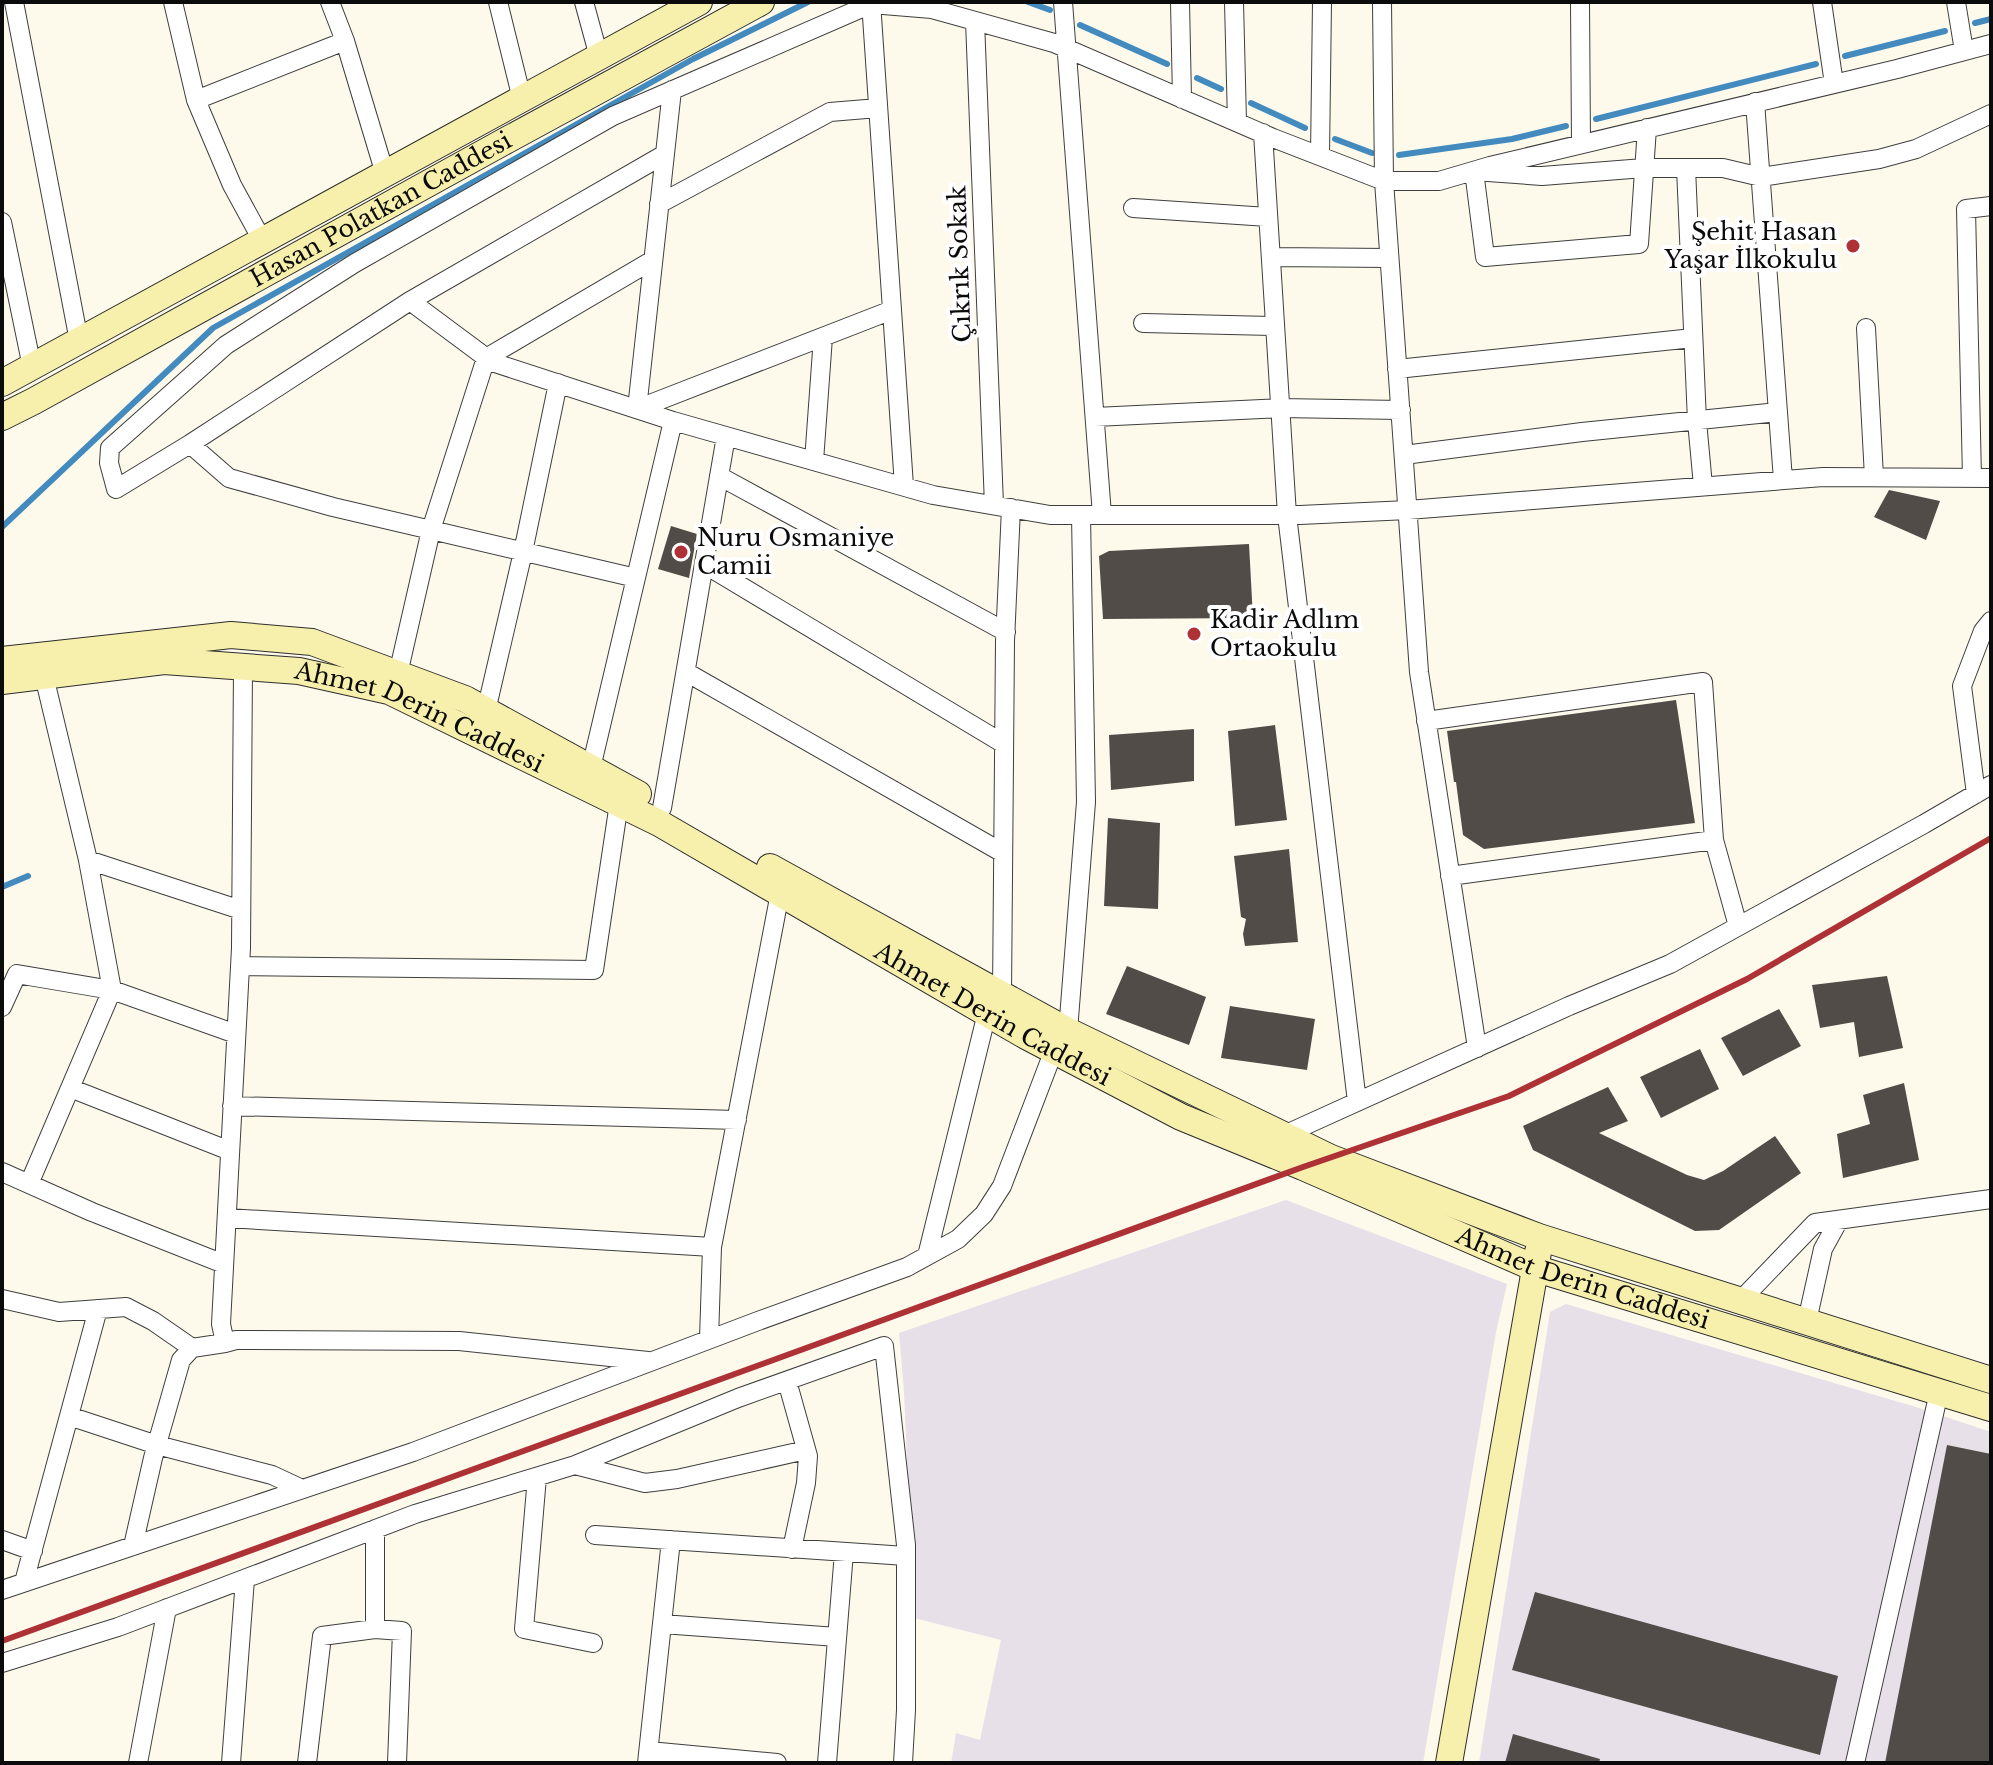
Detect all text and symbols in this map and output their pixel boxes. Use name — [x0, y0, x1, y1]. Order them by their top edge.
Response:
street label: Hasan Polatkan Caddesi — [245, 125, 516, 293]
street label: Çıkrık Sokak — [942, 185, 977, 343]
place label: Şehit Hasan Yaşar İlkokulu — [1663, 217, 1837, 274]
marker: Şehit Hasan Yaşar İlkokulu — [1844, 237, 1862, 255]
place label: Nuru Osmaniye Camii — [697, 523, 894, 580]
marker: Nuru Osmaniye Camii — [672, 543, 690, 561]
place label: Kadir Adlım Ortaokulu — [1210, 605, 1359, 662]
marker: Kadir Adlım Ortaokulu — [1185, 625, 1203, 643]
street label: Ahmet Derin Caddesi — [291, 655, 549, 778]
street label: Ahmet Derin Caddesi — [869, 936, 1116, 1092]
street label: Ahmet Derin Caddesi — [1451, 1220, 1713, 1335]

